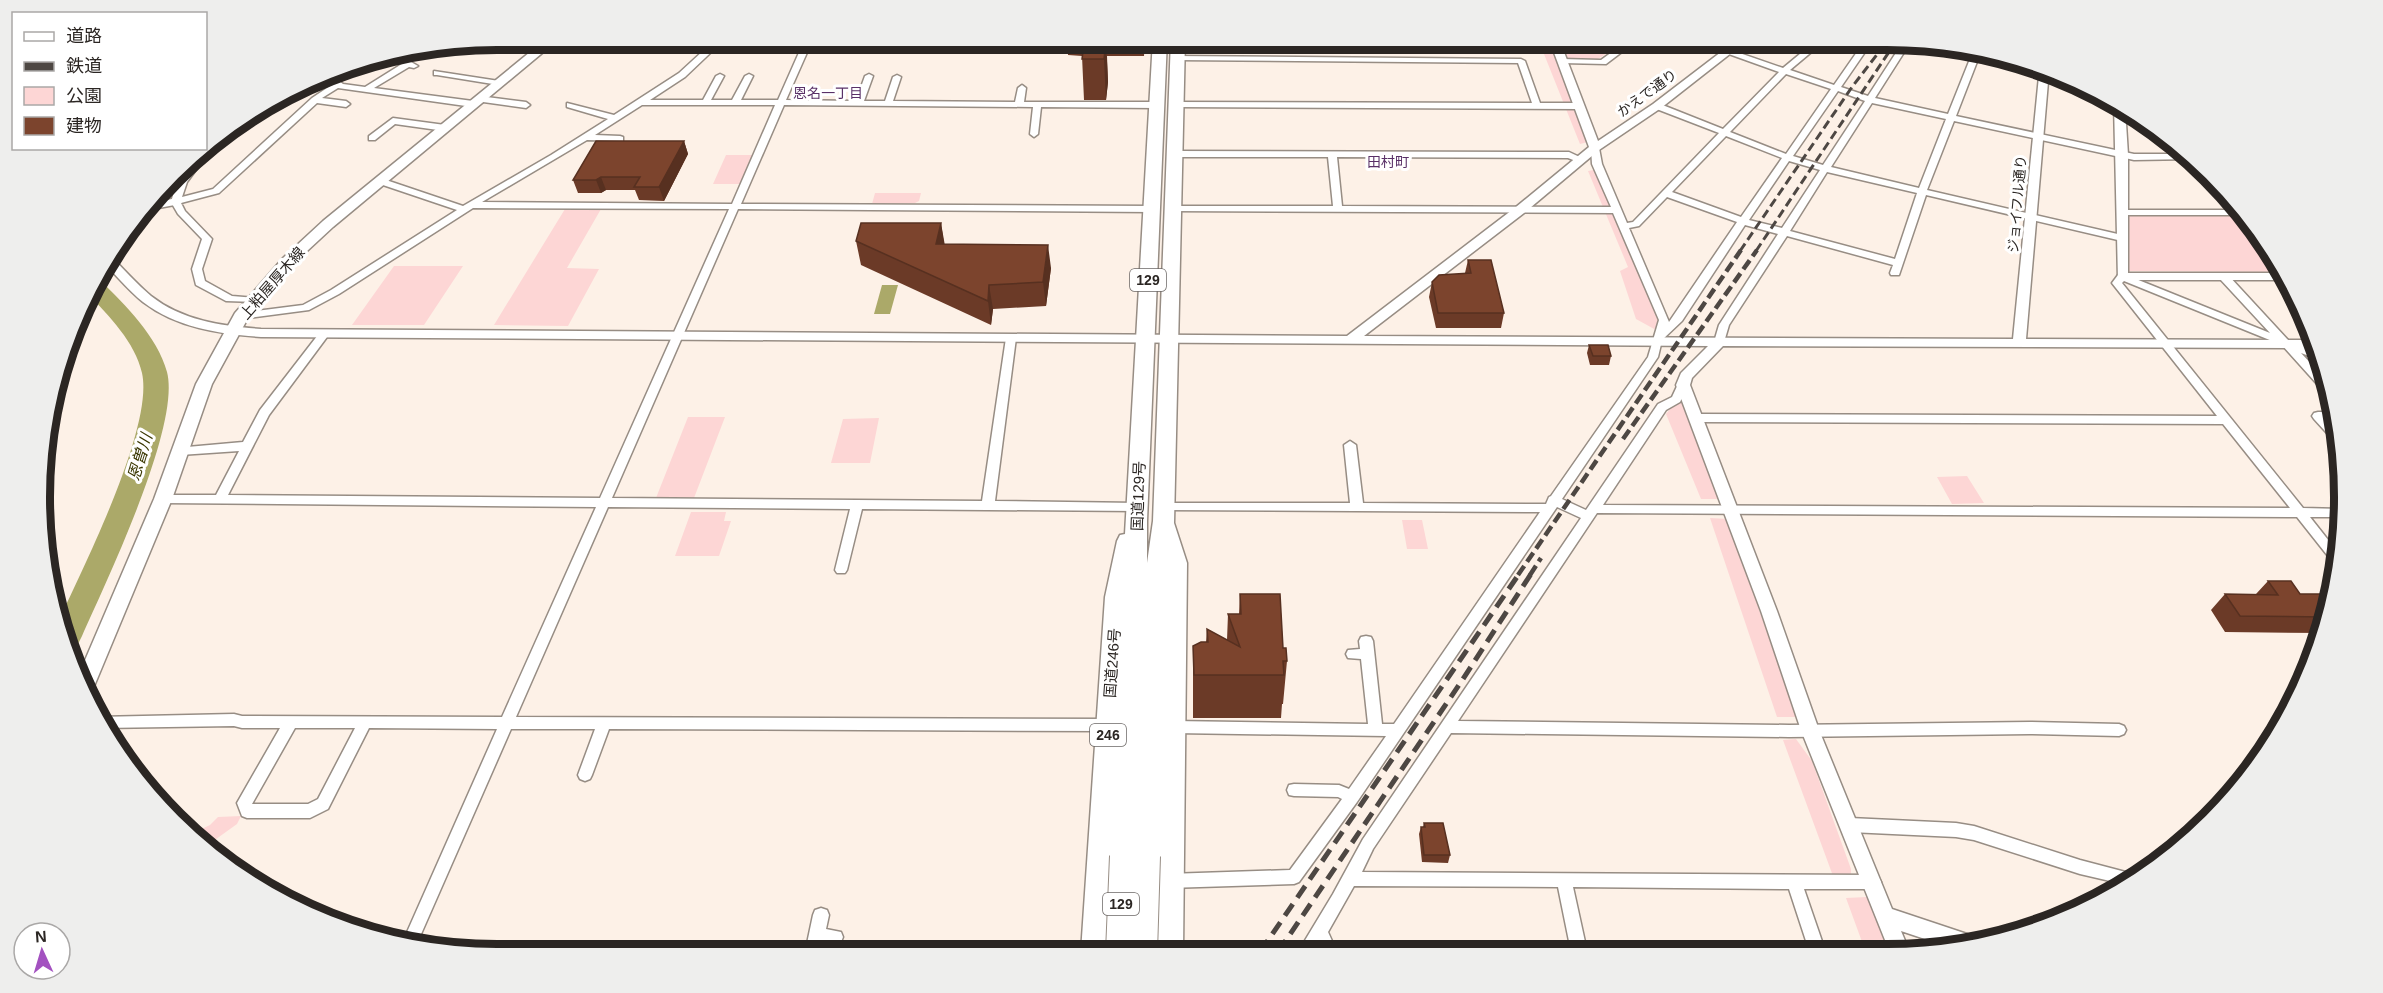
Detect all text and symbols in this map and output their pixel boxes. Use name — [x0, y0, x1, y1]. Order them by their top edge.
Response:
legend — [12, 12, 207, 150]
text: 道路 — [66, 26, 102, 46]
text: 鉄道 — [66, 56, 102, 76]
street label: かえで通り — [1614, 66, 1680, 120]
district label: 恩名一丁目 — [793, 85, 863, 101]
text: 公園 — [66, 86, 102, 106]
text: 建物 — [66, 116, 102, 136]
district label: 田村町 — [1367, 154, 1409, 170]
street label: ジョイフル通り — [2005, 154, 2029, 254]
street label: 上粕屋厚木線 — [236, 243, 308, 323]
road number: 129 — [1130, 269, 1166, 291]
water label: 恩曽川 — [125, 430, 156, 482]
street label: 国道129号 — [1128, 461, 1148, 531]
street label: 国道246号 — [1101, 627, 1123, 699]
road number: 246 — [1090, 724, 1126, 746]
road number: 129 — [1103, 893, 1139, 915]
north arrow — [12, 921, 72, 981]
text: N — [35, 928, 47, 945]

